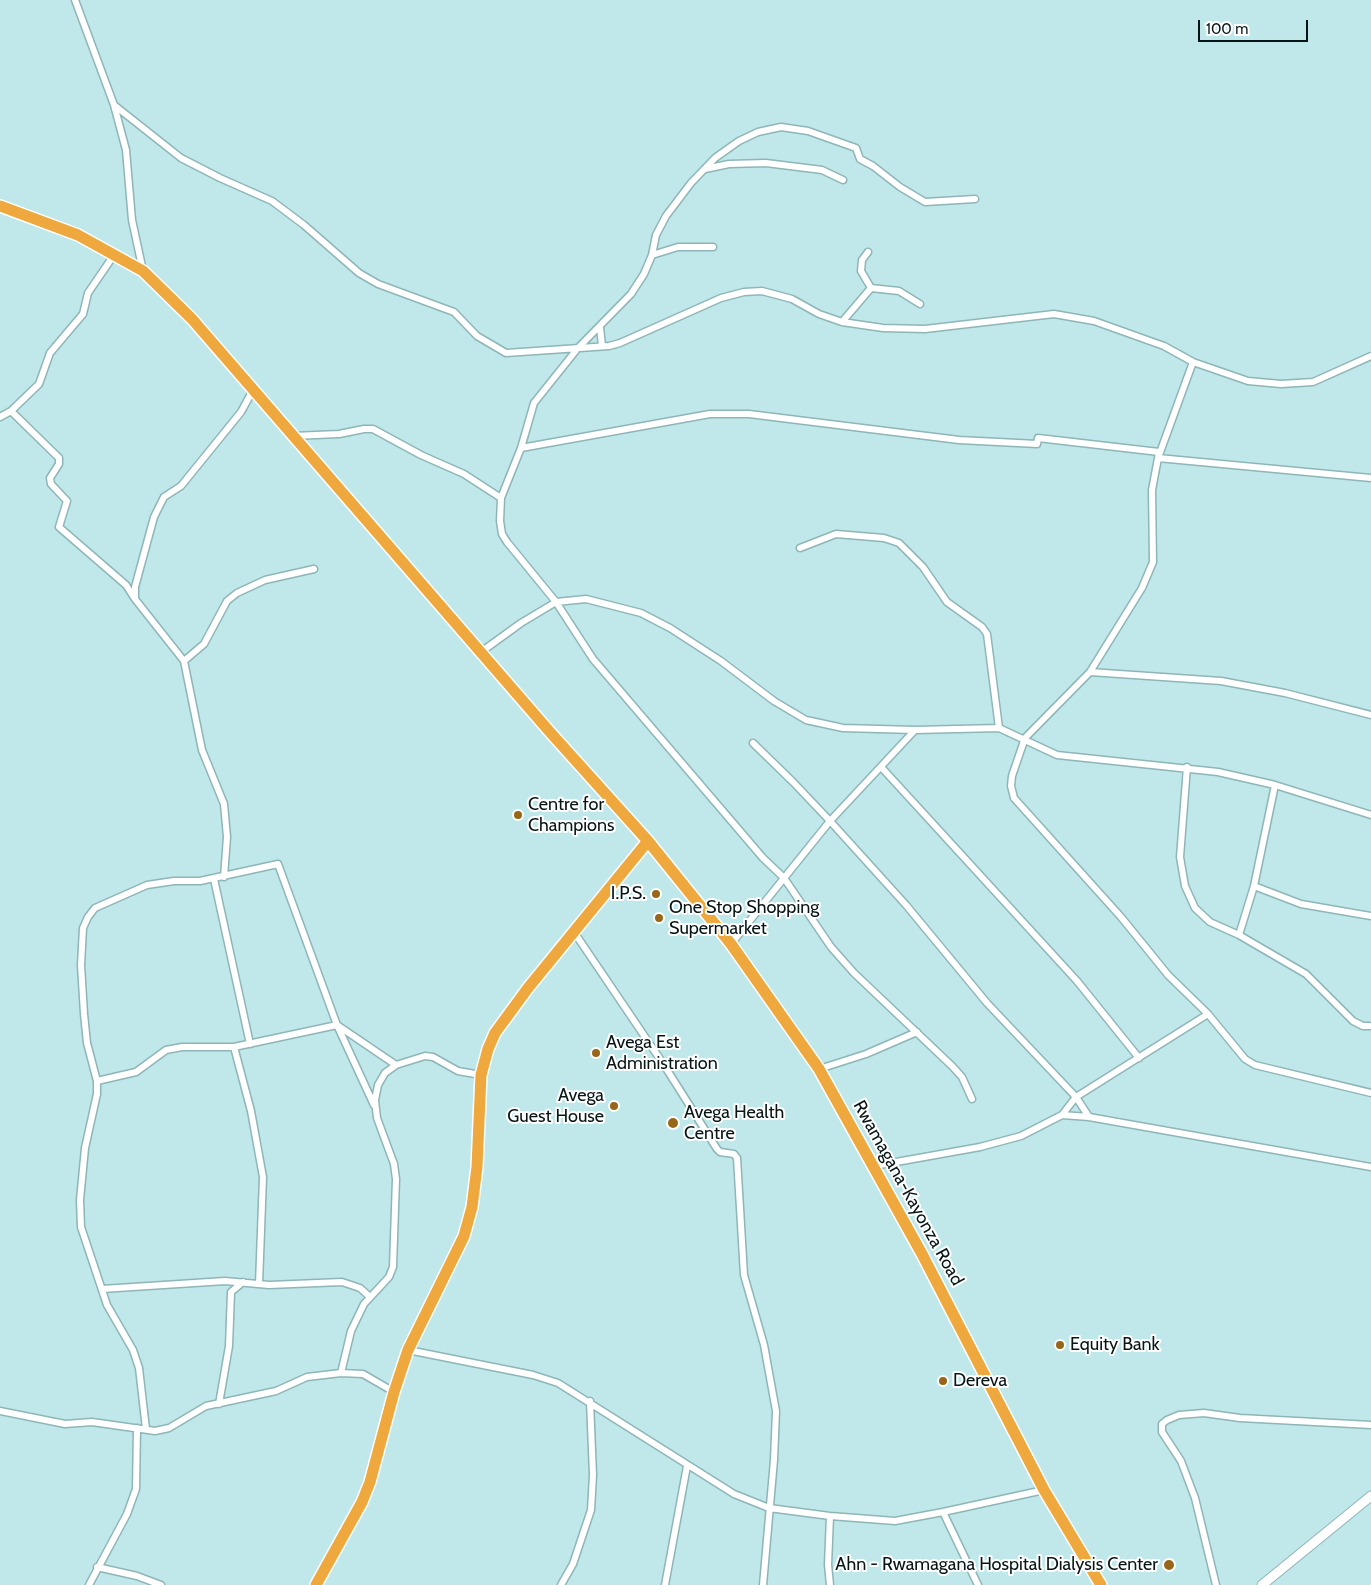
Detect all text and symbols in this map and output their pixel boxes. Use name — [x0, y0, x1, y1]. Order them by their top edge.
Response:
scale bar — [1201, 10, 1311, 42]
text: 100 m — [1206, 20, 1248, 38]
place label: Centre for Champions — [528, 794, 615, 836]
marker: Centre for Champions — [512, 809, 524, 821]
place label: I.P.S. — [611, 883, 646, 905]
marker: I.P.S. — [650, 888, 662, 900]
place label: One Stop Shopping Supermarket — [669, 897, 819, 940]
marker: One Stop Shopping Supermarket — [653, 912, 665, 924]
place label: Avega Est Administration — [606, 1032, 718, 1074]
marker: Avega Est Administration — [590, 1047, 602, 1059]
place label: Avega Guest House — [507, 1085, 604, 1128]
street label: Rwamagana-Kayonza Road — [848, 1097, 968, 1289]
marker: Avega Guest House — [608, 1100, 620, 1112]
place label: Avega Health Centre — [684, 1102, 784, 1144]
marker: Avega Health Centre — [666, 1116, 680, 1130]
place label: Equity Bank — [1070, 1334, 1160, 1356]
marker: Equity Bank — [1054, 1339, 1066, 1351]
place label: Dereva — [953, 1370, 1007, 1392]
marker: Dereva — [937, 1375, 949, 1387]
place label: Ahn - Rwamagana Hospital Dialysis Center — [835, 1554, 1158, 1576]
marker: Ahn - Rwamagana Hospital Dialysis Center — [1162, 1558, 1176, 1572]

